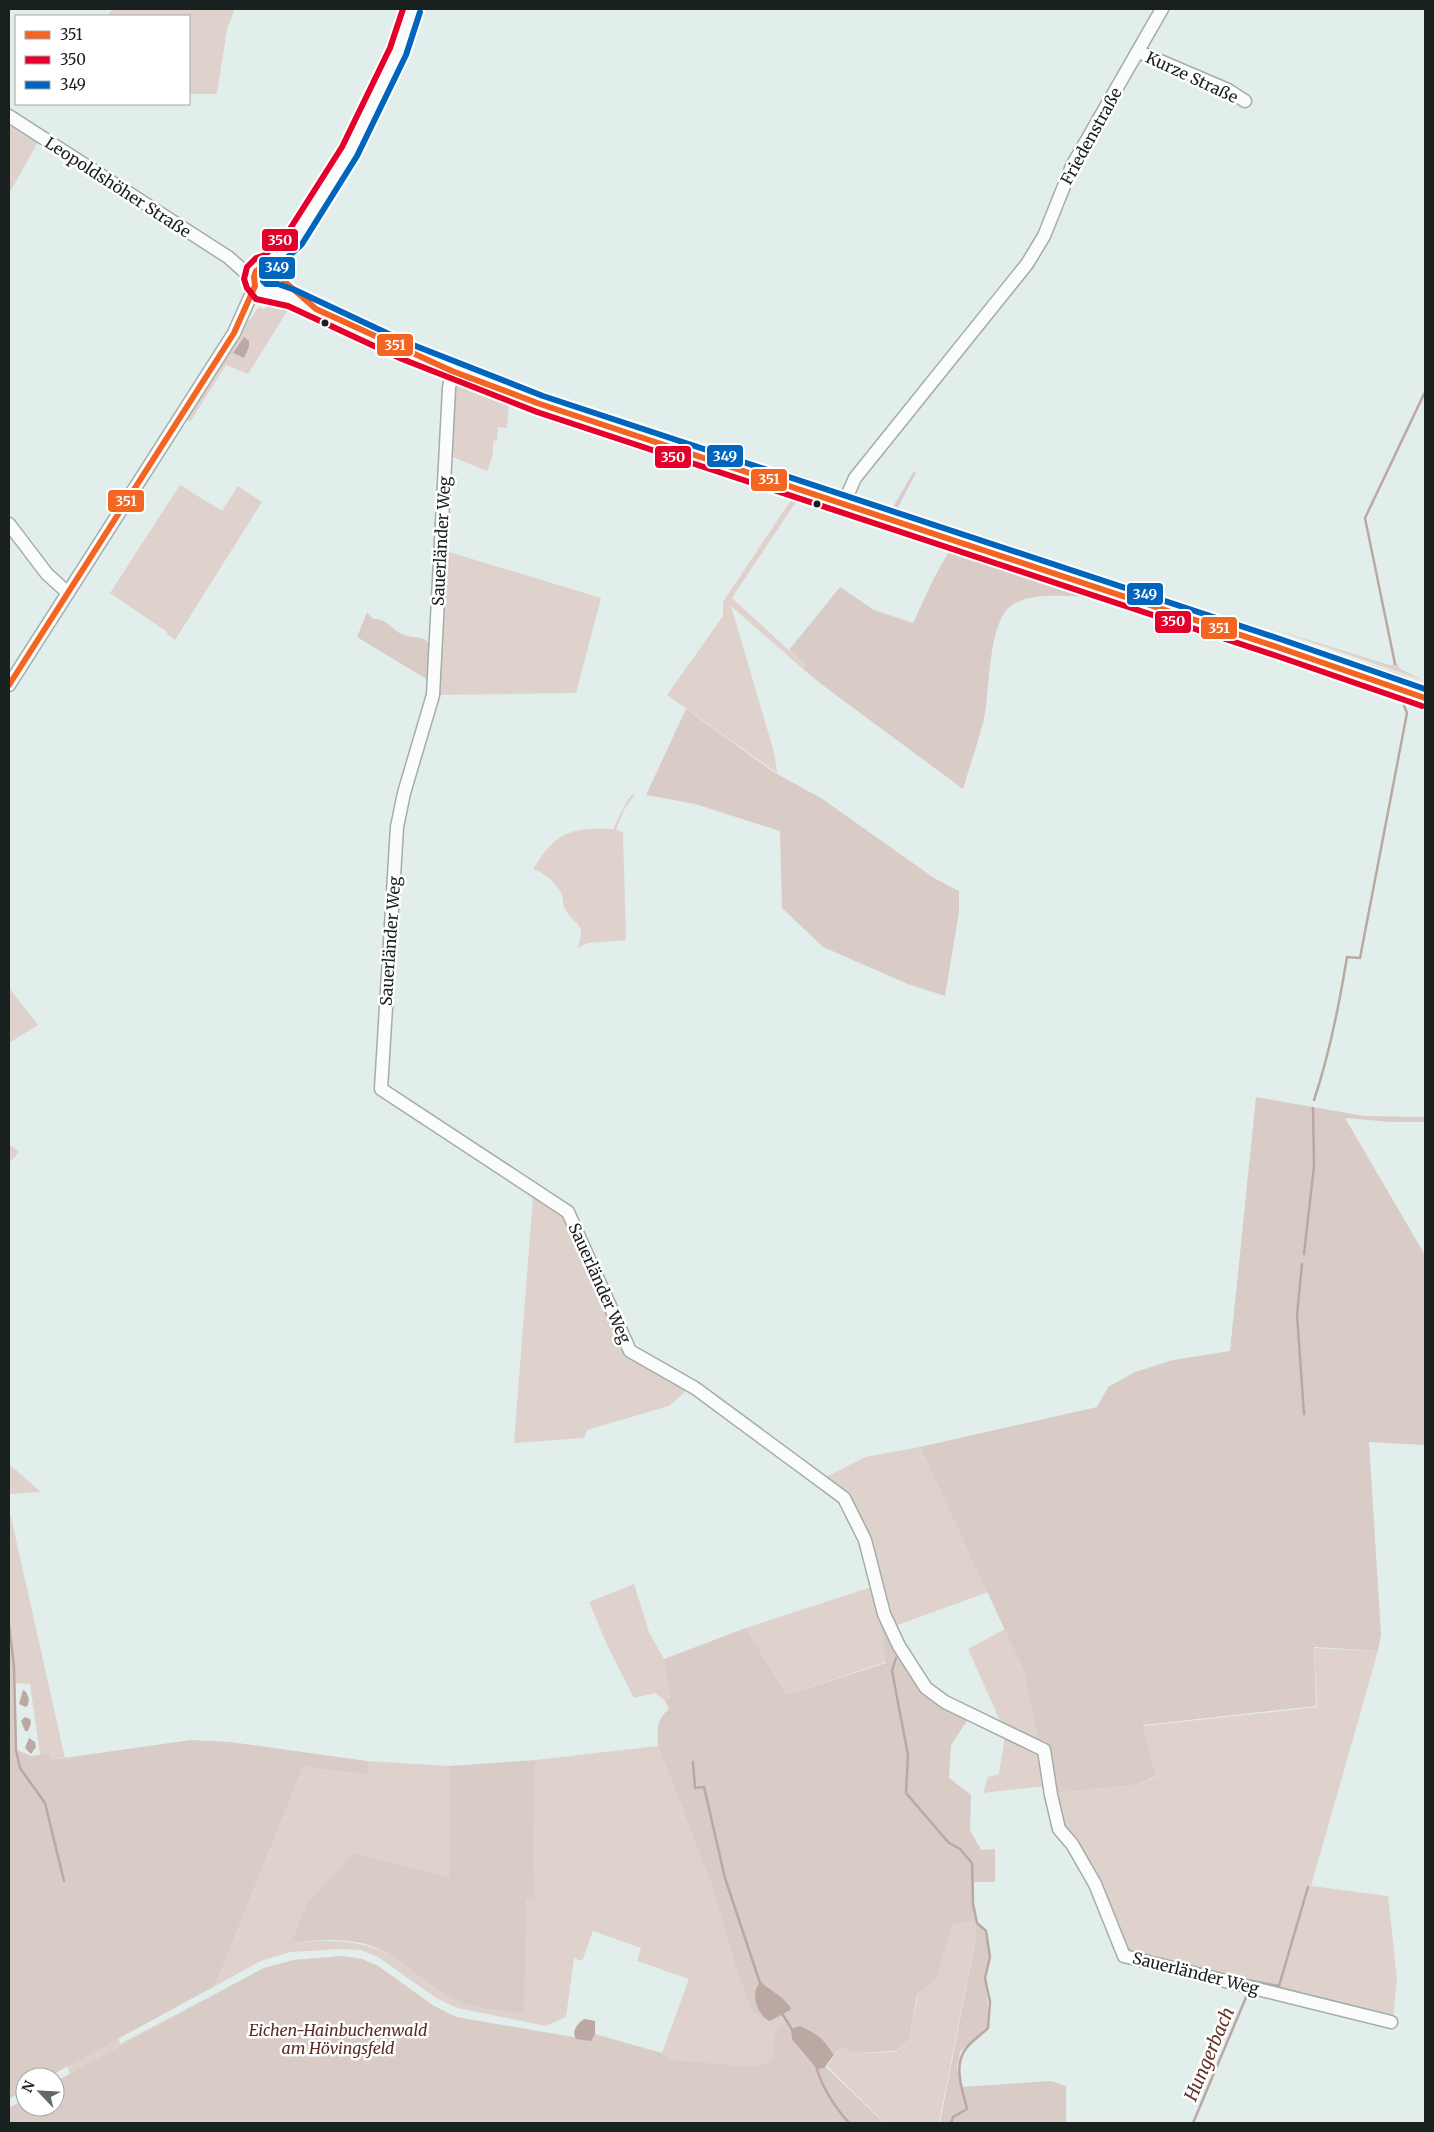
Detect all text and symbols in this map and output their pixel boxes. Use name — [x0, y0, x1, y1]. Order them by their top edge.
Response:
legend — [15, 15, 190, 105]
text: 351 — [60, 25, 83, 44]
street label: Kurze Straße — [1143, 47, 1241, 107]
text: 350 — [60, 50, 86, 69]
text: 349 — [60, 75, 86, 94]
street label: Friedenstraße — [1056, 84, 1126, 188]
street label: Leopoldshöher Straße — [41, 132, 195, 242]
line badge: 350 — [261, 228, 299, 252]
text: 350 — [268, 231, 292, 249]
line badge: 349 — [258, 256, 296, 280]
text: 349 — [265, 258, 289, 276]
unlabelled marker — [320, 318, 330, 328]
line badge: 351 — [376, 333, 414, 357]
text: 351 — [384, 336, 406, 354]
line badge: 349 — [706, 444, 744, 468]
line badge: 350 — [654, 445, 692, 469]
text: 349 — [713, 447, 737, 465]
text: 350 — [661, 448, 685, 466]
line badge: 351 — [750, 468, 788, 492]
text: 351 — [758, 470, 780, 488]
street label: Sauerländer Weg — [428, 475, 454, 606]
line badge: 351 — [107, 489, 145, 513]
text: 351 — [115, 492, 137, 510]
unlabelled marker — [812, 499, 822, 509]
line badge: 349 — [1126, 582, 1164, 606]
text: 349 — [1133, 585, 1157, 603]
line badge: 350 — [1154, 610, 1192, 634]
text: 350 — [1161, 612, 1185, 630]
line badge: 351 — [1200, 616, 1238, 640]
text: 351 — [1208, 619, 1230, 637]
street label: Sauerländer Weg — [375, 875, 405, 1006]
street label: Sauerländer Weg — [564, 1220, 636, 1347]
street label: Sauerländer Weg — [1131, 1948, 1262, 1998]
water label: Hungerbach — [1178, 2004, 1239, 2105]
park label: Eichen-Hainbuchenwald am Hövingsfeld — [249, 2020, 428, 2058]
north arrow — [15, 2067, 65, 2117]
text: N — [18, 2078, 39, 2095]

